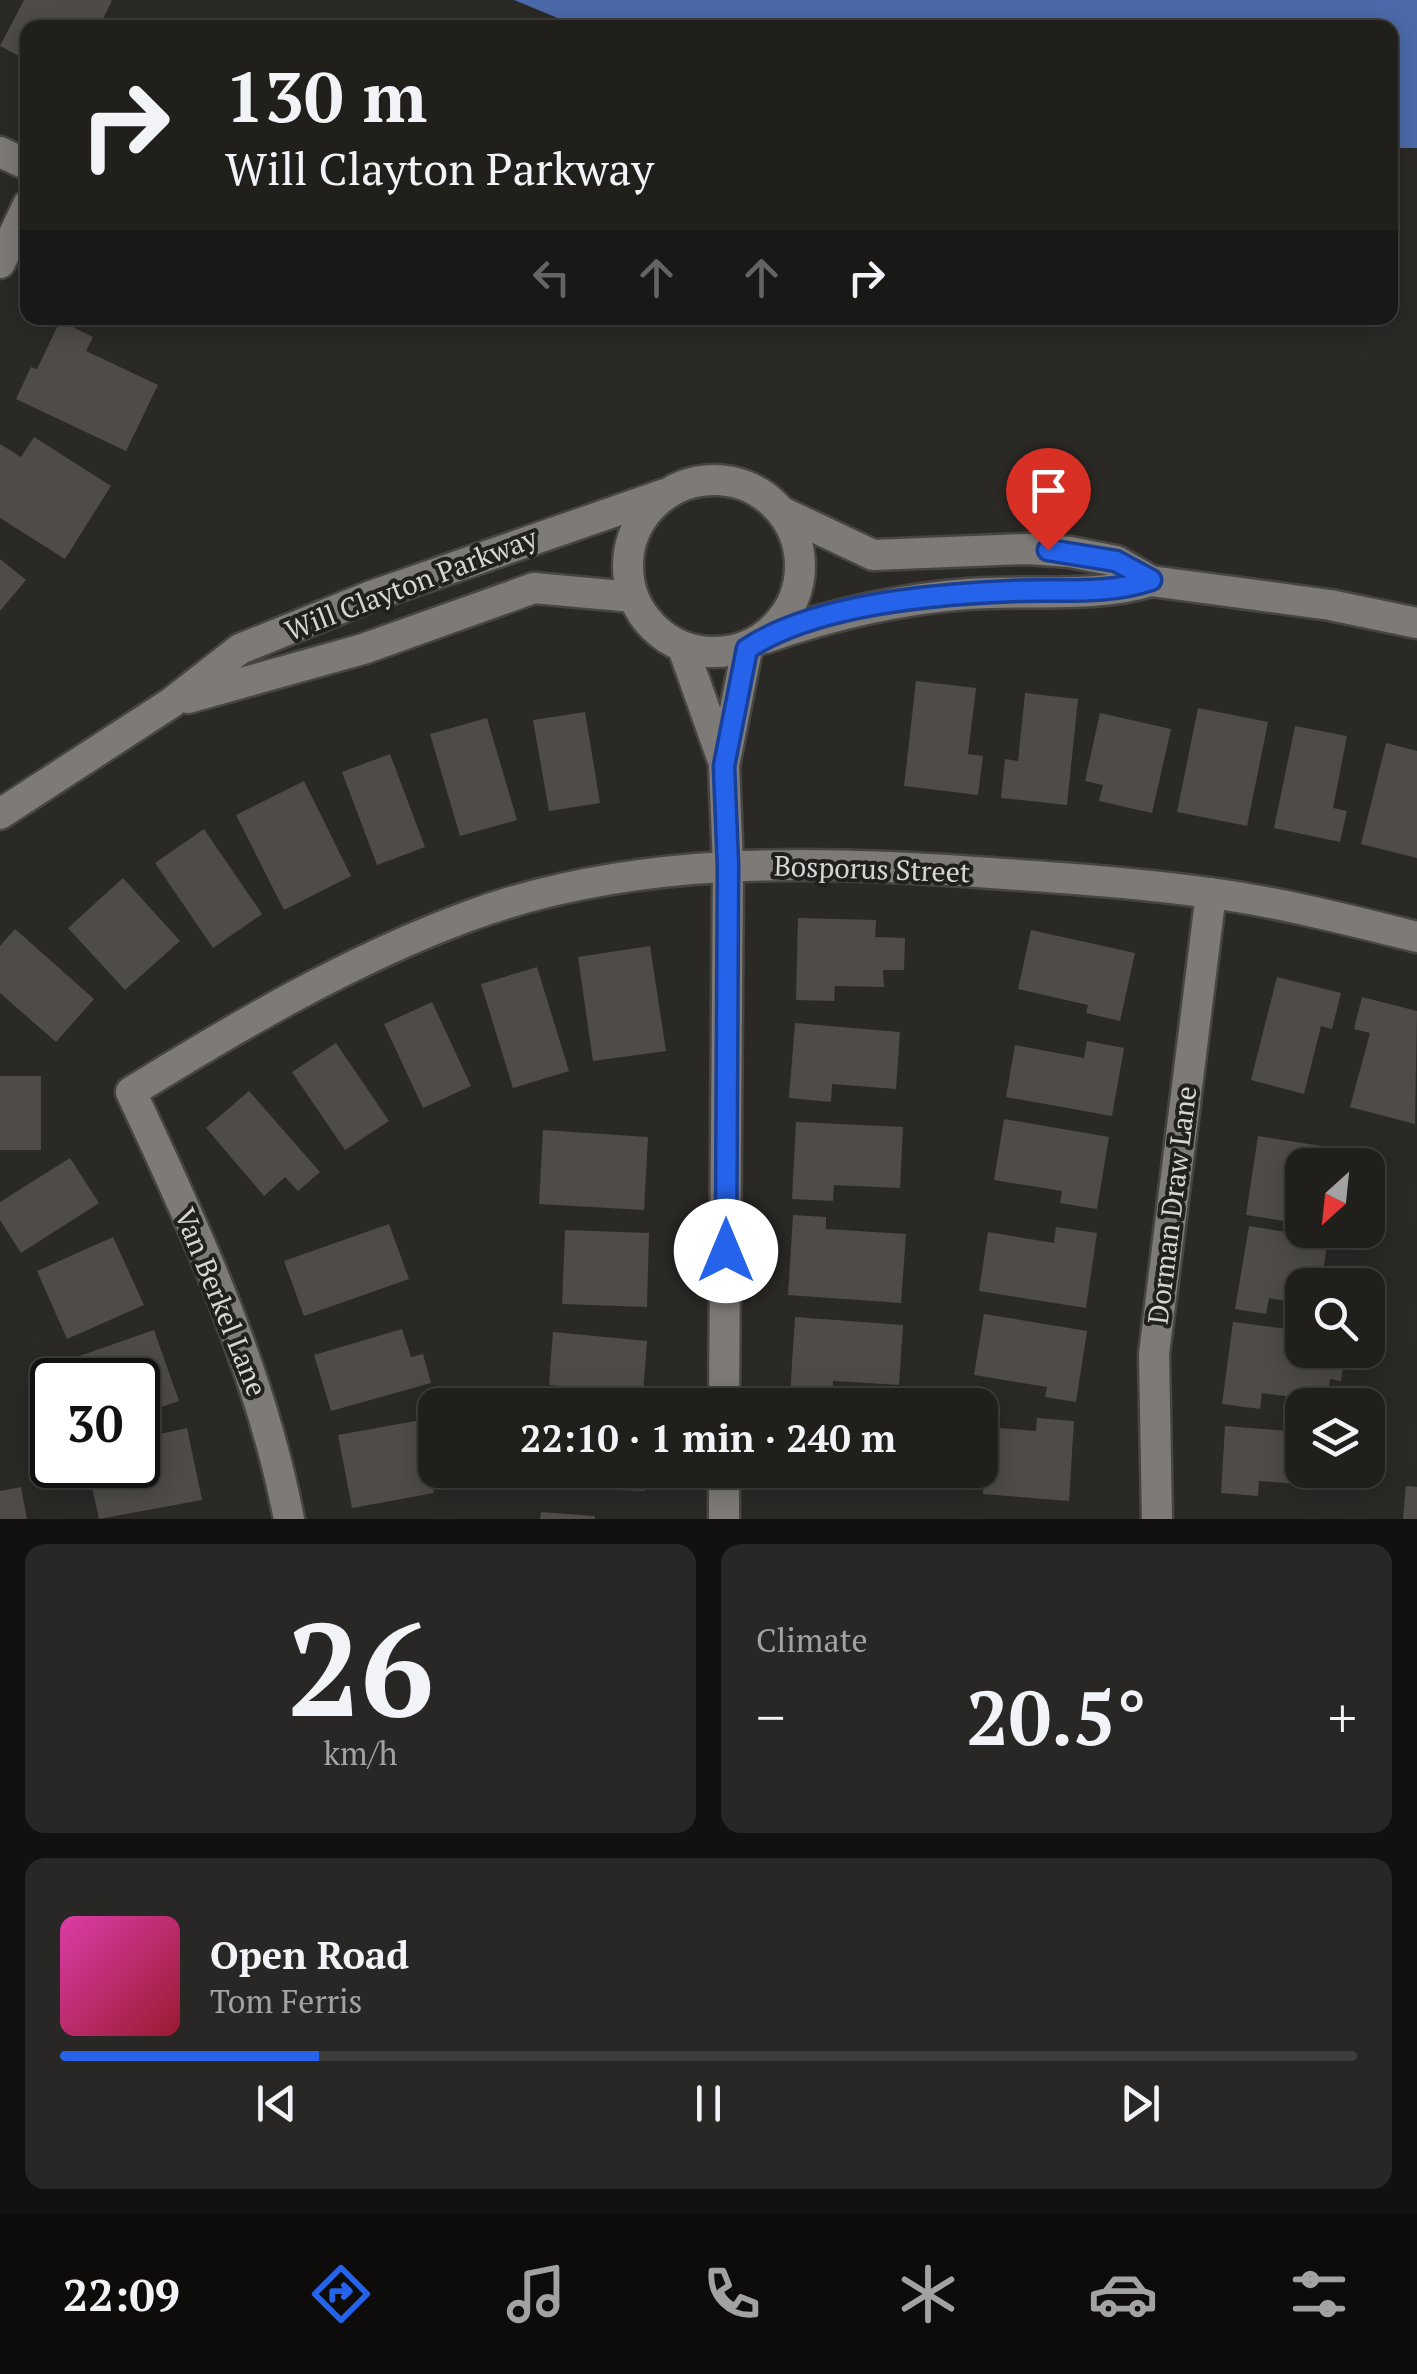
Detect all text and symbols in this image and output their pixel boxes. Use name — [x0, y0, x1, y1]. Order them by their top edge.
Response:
text: 130 m — [225, 49, 427, 142]
icon: right — [60, 60, 190, 190]
text: Will Clayton Parkway — [225, 138, 654, 198]
icon: left — [524, 250, 579, 305]
icon: ahead — [629, 250, 684, 305]
icon: ahead — [734, 250, 789, 305]
icon: right — [839, 250, 894, 305]
pin — [1006, 448, 1091, 551]
icon: arrive — [1021, 463, 1076, 518]
street label: Will Clayton Parkway — [280, 518, 543, 649]
street label: Bosporus Street — [773, 847, 972, 890]
street label: Dorman Draw Lane — [1139, 1084, 1204, 1326]
north arrow — [1285, 1148, 1385, 1248]
map controls — [1285, 1148, 1385, 1488]
position arrow — [674, 1199, 778, 1303]
street label: Van Berkel Lane — [167, 1202, 276, 1402]
button: search — [1285, 1268, 1385, 1368]
speed limit sign: 30 — [30, 1358, 160, 1488]
button: layers — [1285, 1388, 1385, 1488]
text: 22:10 · 1 min · 240 m — [520, 1413, 896, 1463]
text: 26 — [287, 1581, 434, 1753]
text: Climate — [756, 1619, 868, 1661]
text: 20.5° — [966, 1667, 1147, 1766]
text: − — [756, 1680, 785, 1753]
text: + — [1328, 1680, 1357, 1753]
text: km/h — [324, 1732, 397, 1774]
text: Open Road — [210, 1930, 409, 1980]
text: Tom Ferris — [210, 1980, 362, 2022]
icon: previous — [249, 2076, 304, 2131]
icon: pause — [681, 2076, 736, 2131]
icon: next — [1113, 2076, 1168, 2131]
icon: directions — [306, 2259, 376, 2329]
icon: music — [501, 2259, 571, 2329]
icon: phone — [697, 2259, 767, 2329]
icon: climate — [893, 2259, 963, 2329]
icon: car — [1088, 2259, 1158, 2329]
icon: filters — [1284, 2259, 1354, 2329]
text: 22:09 — [63, 2264, 180, 2324]

